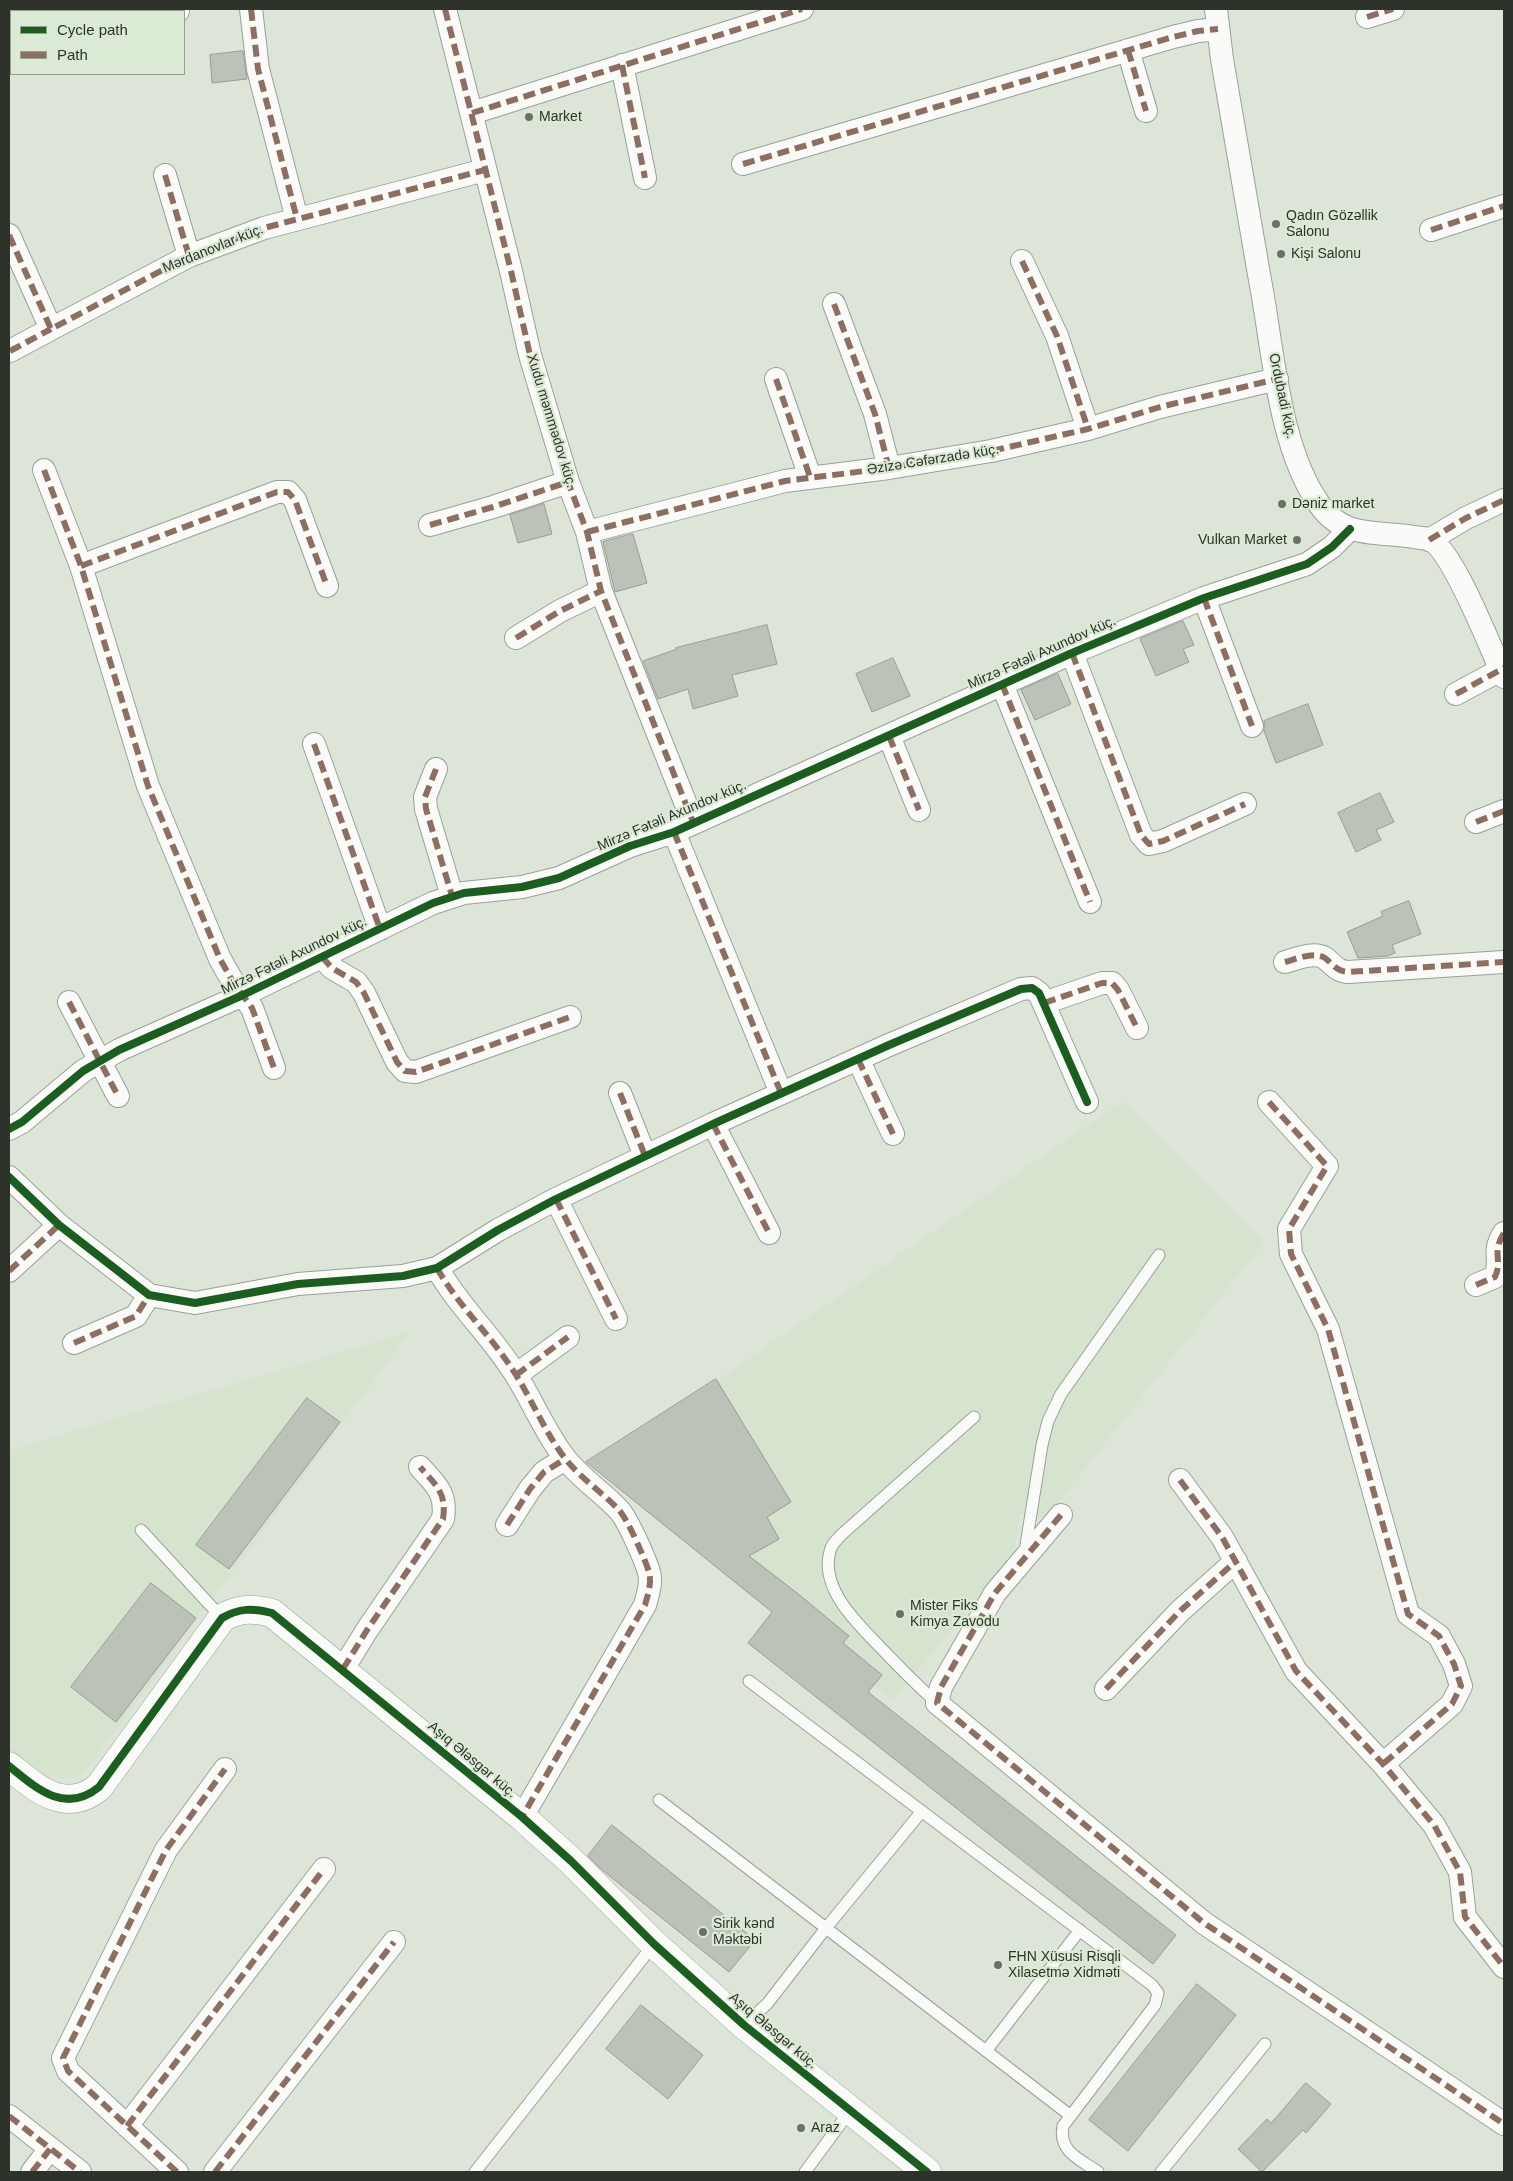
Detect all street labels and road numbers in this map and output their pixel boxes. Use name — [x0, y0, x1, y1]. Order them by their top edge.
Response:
street label: Mərdanovlar küç. — [160, 221, 266, 277]
street label: Xudu məmmədov küç. — [523, 352, 579, 490]
street label: Ordubadi küç. — [1265, 352, 1299, 440]
street label: Əzizə Cəfərzadə küç. — [866, 441, 1000, 479]
street label: Mirzə Fətəli Axundov küç. — [965, 613, 1119, 693]
street label: Mirzə Fətəli Axundov küç. — [595, 777, 749, 855]
street label: Mirzə Fətəli Axundov küç. — [218, 913, 370, 999]
street label: Aşıq Ələsgər küç. — [424, 1718, 520, 1802]
street label: Aşıq Ələsgər küç. — [725, 1989, 821, 2073]

